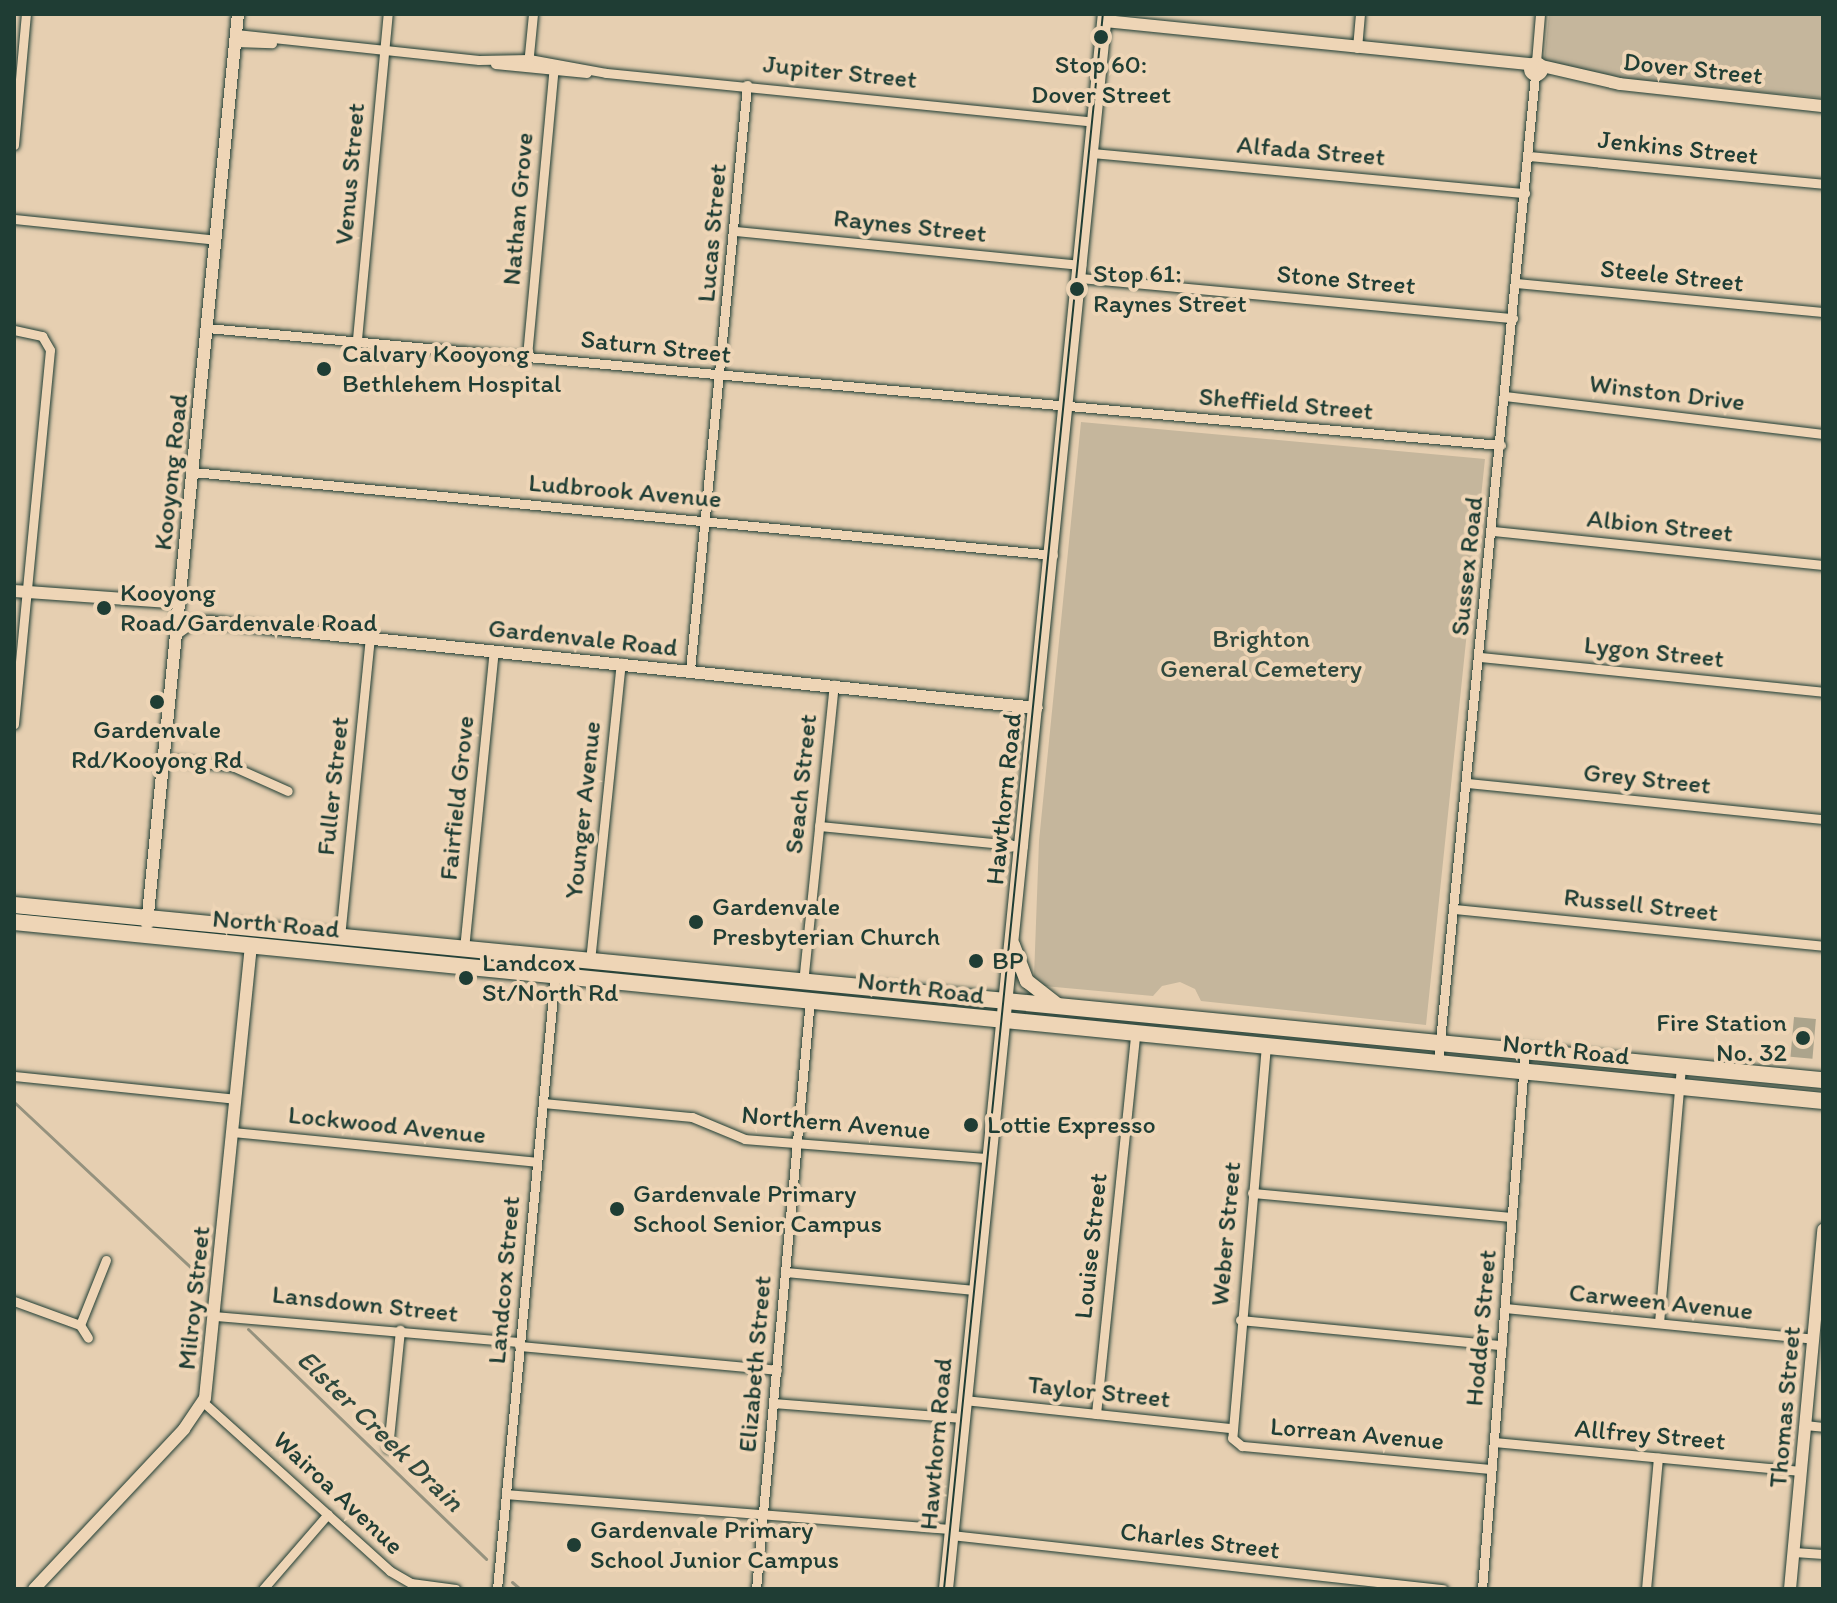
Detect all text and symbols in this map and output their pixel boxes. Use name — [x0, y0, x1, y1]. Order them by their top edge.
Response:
marker: Stop 60: Dover Street — [1092, 28, 1110, 46]
street label: Dover Street — [1622, 46, 1764, 92]
street label: Jupiter Street — [762, 48, 918, 96]
place label: Stop 60: Dover Street — [1031, 49, 1171, 110]
street label: Venus Street — [328, 102, 372, 246]
street label: Jenkins Street — [1596, 124, 1760, 172]
street label: Alfada Street — [1235, 129, 1387, 173]
street label: Nathan Grove — [496, 131, 540, 287]
street label: Lucas Street — [690, 163, 734, 303]
street label: Raynes Street — [832, 202, 988, 250]
street label: Steele Street — [1599, 253, 1745, 299]
place label: Stop 61: Raynes Street — [1093, 258, 1247, 320]
street label: Stone Street — [1276, 258, 1416, 302]
marker: Stop 61: Raynes Street — [1068, 280, 1086, 298]
street label: Saturn Street — [579, 324, 733, 370]
place label: Calvary Kooyong Bethlehem Hospital — [342, 338, 560, 400]
marker: Calvary Kooyong Bethlehem Hospital — [313, 358, 335, 380]
street label: Winston Drive — [1587, 368, 1747, 418]
street label: Sheffield Street — [1197, 381, 1375, 427]
street label: Kooyong Road — [147, 392, 195, 552]
street label: Ludbrook Avenue — [528, 467, 722, 515]
street label: Sussex Road — [1444, 495, 1490, 637]
street label: Albion Street — [1585, 503, 1735, 549]
place label: Kooyong Road/Gardenvale Road — [120, 577, 377, 638]
marker: Kooyong Road/Gardenvale Road — [95, 599, 113, 617]
street label: Gardenvale Road — [487, 613, 679, 663]
park label: Brighton General Cemetery — [1160, 623, 1362, 684]
street label: Lygon Street — [1582, 629, 1726, 675]
marker: Gardenvale Rd/Kooyong Rd — [148, 693, 166, 711]
street label: Hawthorn Road — [979, 712, 1029, 886]
street label: Seach Street — [778, 713, 824, 855]
place label: Gardenvale Rd/Kooyong Rd — [71, 714, 243, 776]
street label: Fairfield Grove — [433, 714, 481, 882]
street label: Fuller Street — [310, 715, 356, 857]
street label: Younger Avenue — [558, 720, 608, 900]
street label: Grey Street — [1582, 757, 1712, 801]
street label: Russell Street — [1562, 881, 1720, 929]
place label: Gardenvale Presbyterian Church — [712, 891, 941, 952]
street label: North Road — [212, 903, 340, 945]
marker: Gardenvale Presbyterian Church — [687, 913, 705, 931]
place label: BP — [992, 945, 1024, 977]
place label: Landcox St/North Rd — [482, 947, 618, 1008]
marker: BP — [967, 952, 985, 970]
street label: North Road — [856, 965, 986, 1011]
marker: Landcox St/North Rd — [457, 969, 475, 987]
place label: Fire Station No. 32 — [1656, 1007, 1787, 1068]
street label: North Road — [1501, 1028, 1631, 1072]
marker: Fire Station No. 32 — [1794, 1029, 1812, 1047]
street label: Lockwood Avenue — [287, 1099, 487, 1151]
street label: Northern Avenue — [741, 1099, 931, 1147]
place label: Lottie Expresso — [987, 1109, 1156, 1141]
marker: Lottie Expresso — [962, 1116, 980, 1134]
street label: Weber Street — [1204, 1161, 1248, 1307]
street label: Louise Street — [1068, 1172, 1114, 1320]
place label: Gardenvale Primary School Senior Campus — [633, 1178, 881, 1240]
street label: Landcox Street — [481, 1195, 527, 1365]
marker: Gardenvale Primary School Senior Campus — [608, 1200, 626, 1218]
street label: Milroy Street — [171, 1225, 217, 1371]
street label: Hodder Street — [1459, 1249, 1503, 1407]
street label: Elizabeth Street — [732, 1275, 778, 1453]
street label: Carween Avenue — [1567, 1277, 1755, 1327]
street label: Lansdown Street — [271, 1279, 459, 1329]
street label: Thomas Street — [1762, 1325, 1808, 1489]
water label: Elster Creek Drain — [290, 1342, 472, 1518]
street label: Hawthorn Road — [913, 1357, 959, 1531]
street label: Taylor Street — [1026, 1369, 1172, 1415]
street label: Lorrean Avenue — [1269, 1411, 1445, 1457]
street label: Allfrey Street — [1574, 1413, 1726, 1457]
street label: Wairoa Avenue — [267, 1425, 409, 1561]
place label: Gardenvale Primary School Junior Campus — [590, 1514, 838, 1576]
street label: Charles Street — [1119, 1516, 1281, 1566]
marker: Gardenvale Primary School Junior Campus — [565, 1536, 583, 1554]

